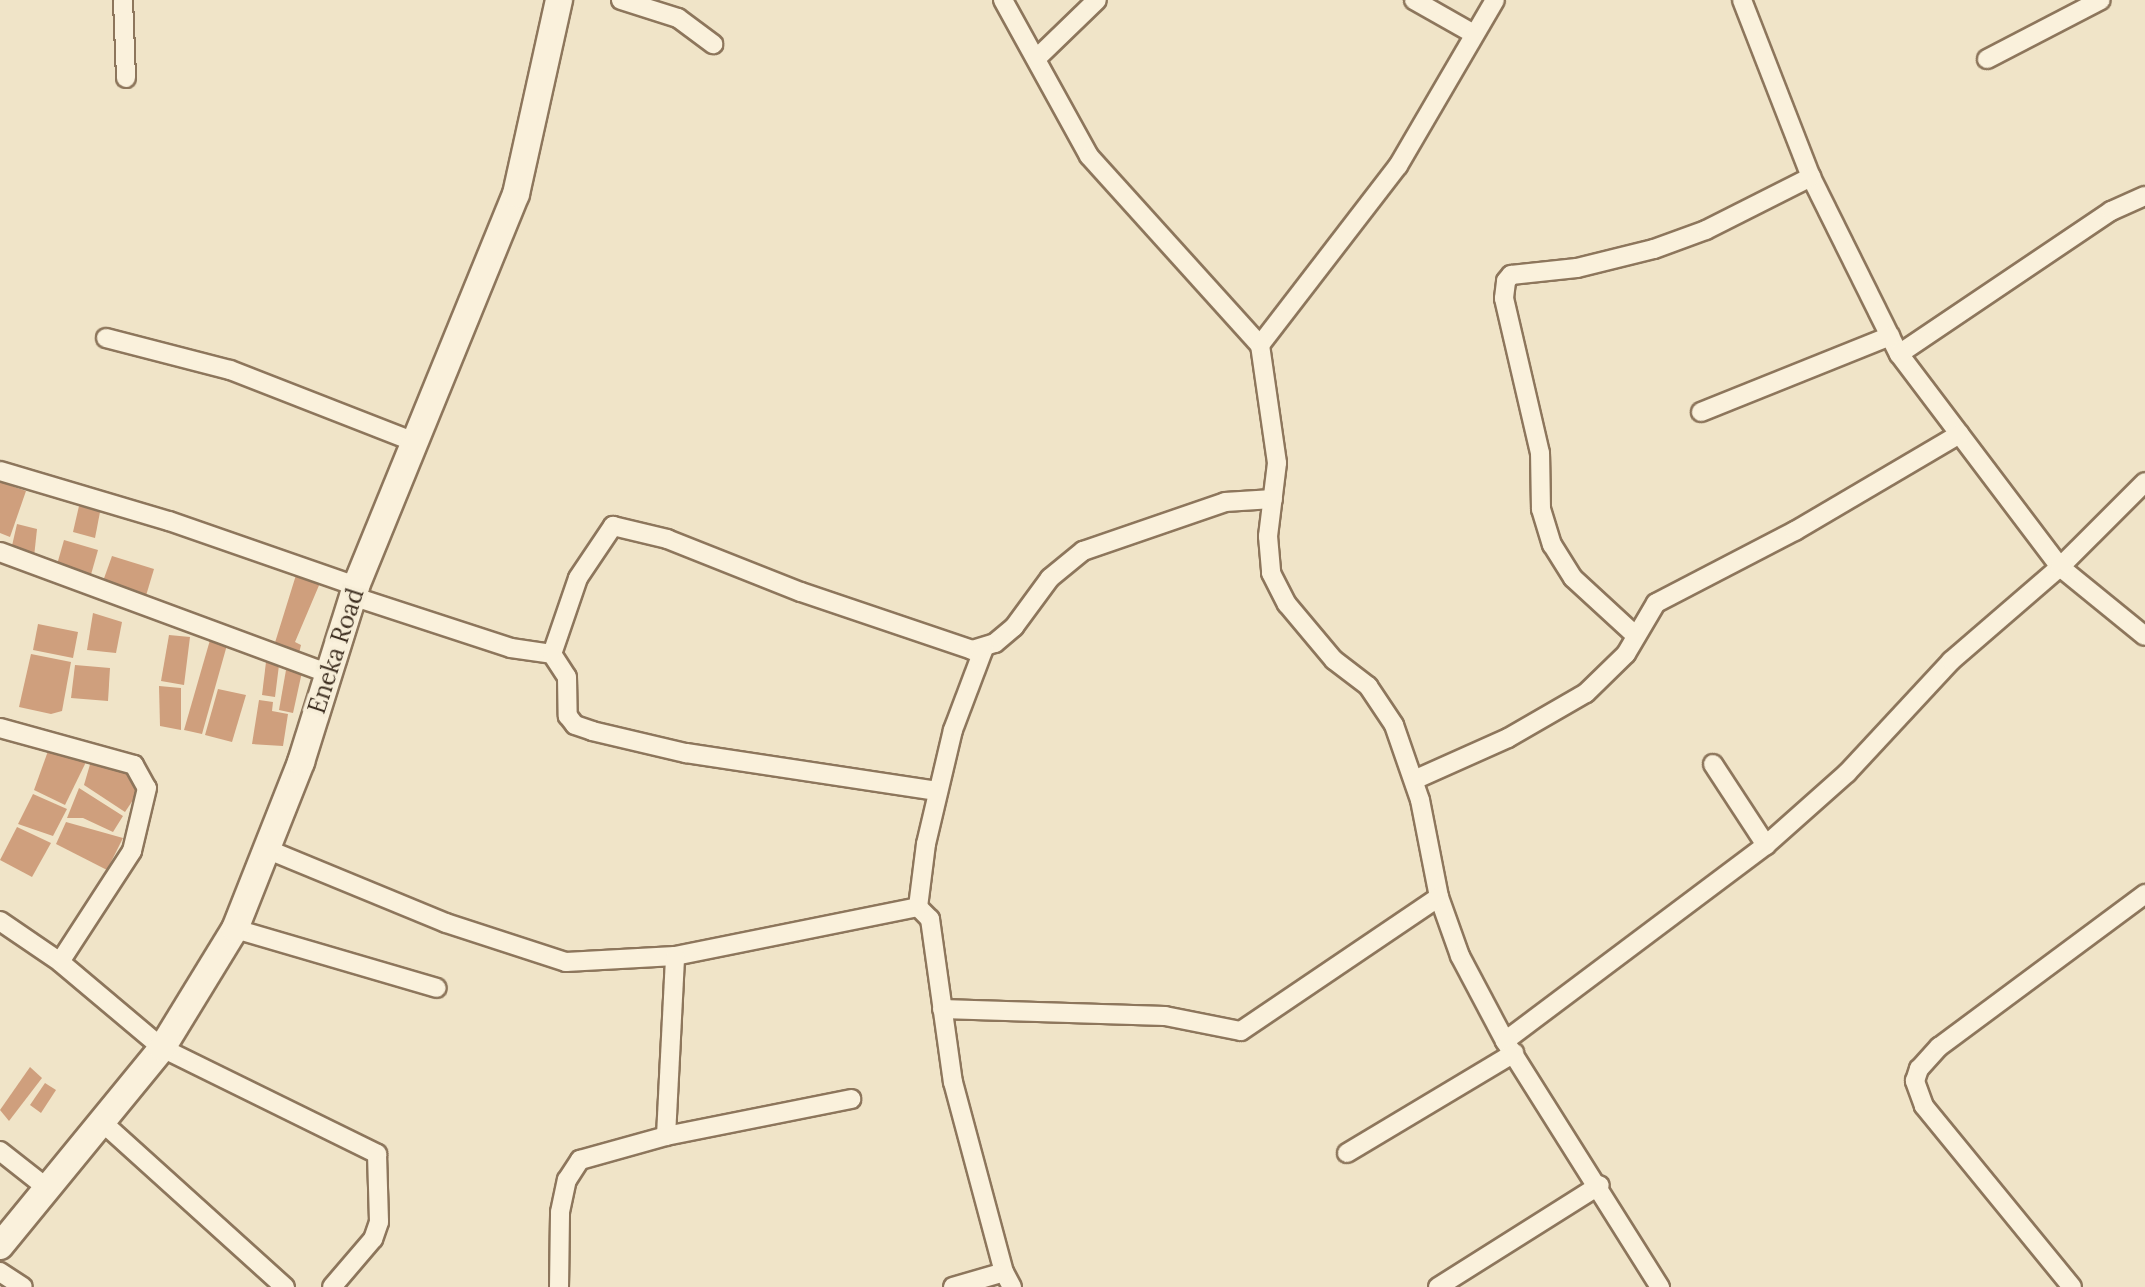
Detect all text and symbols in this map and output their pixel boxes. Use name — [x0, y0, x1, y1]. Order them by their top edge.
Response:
street label: Eneka Road — [302, 585, 370, 717]

